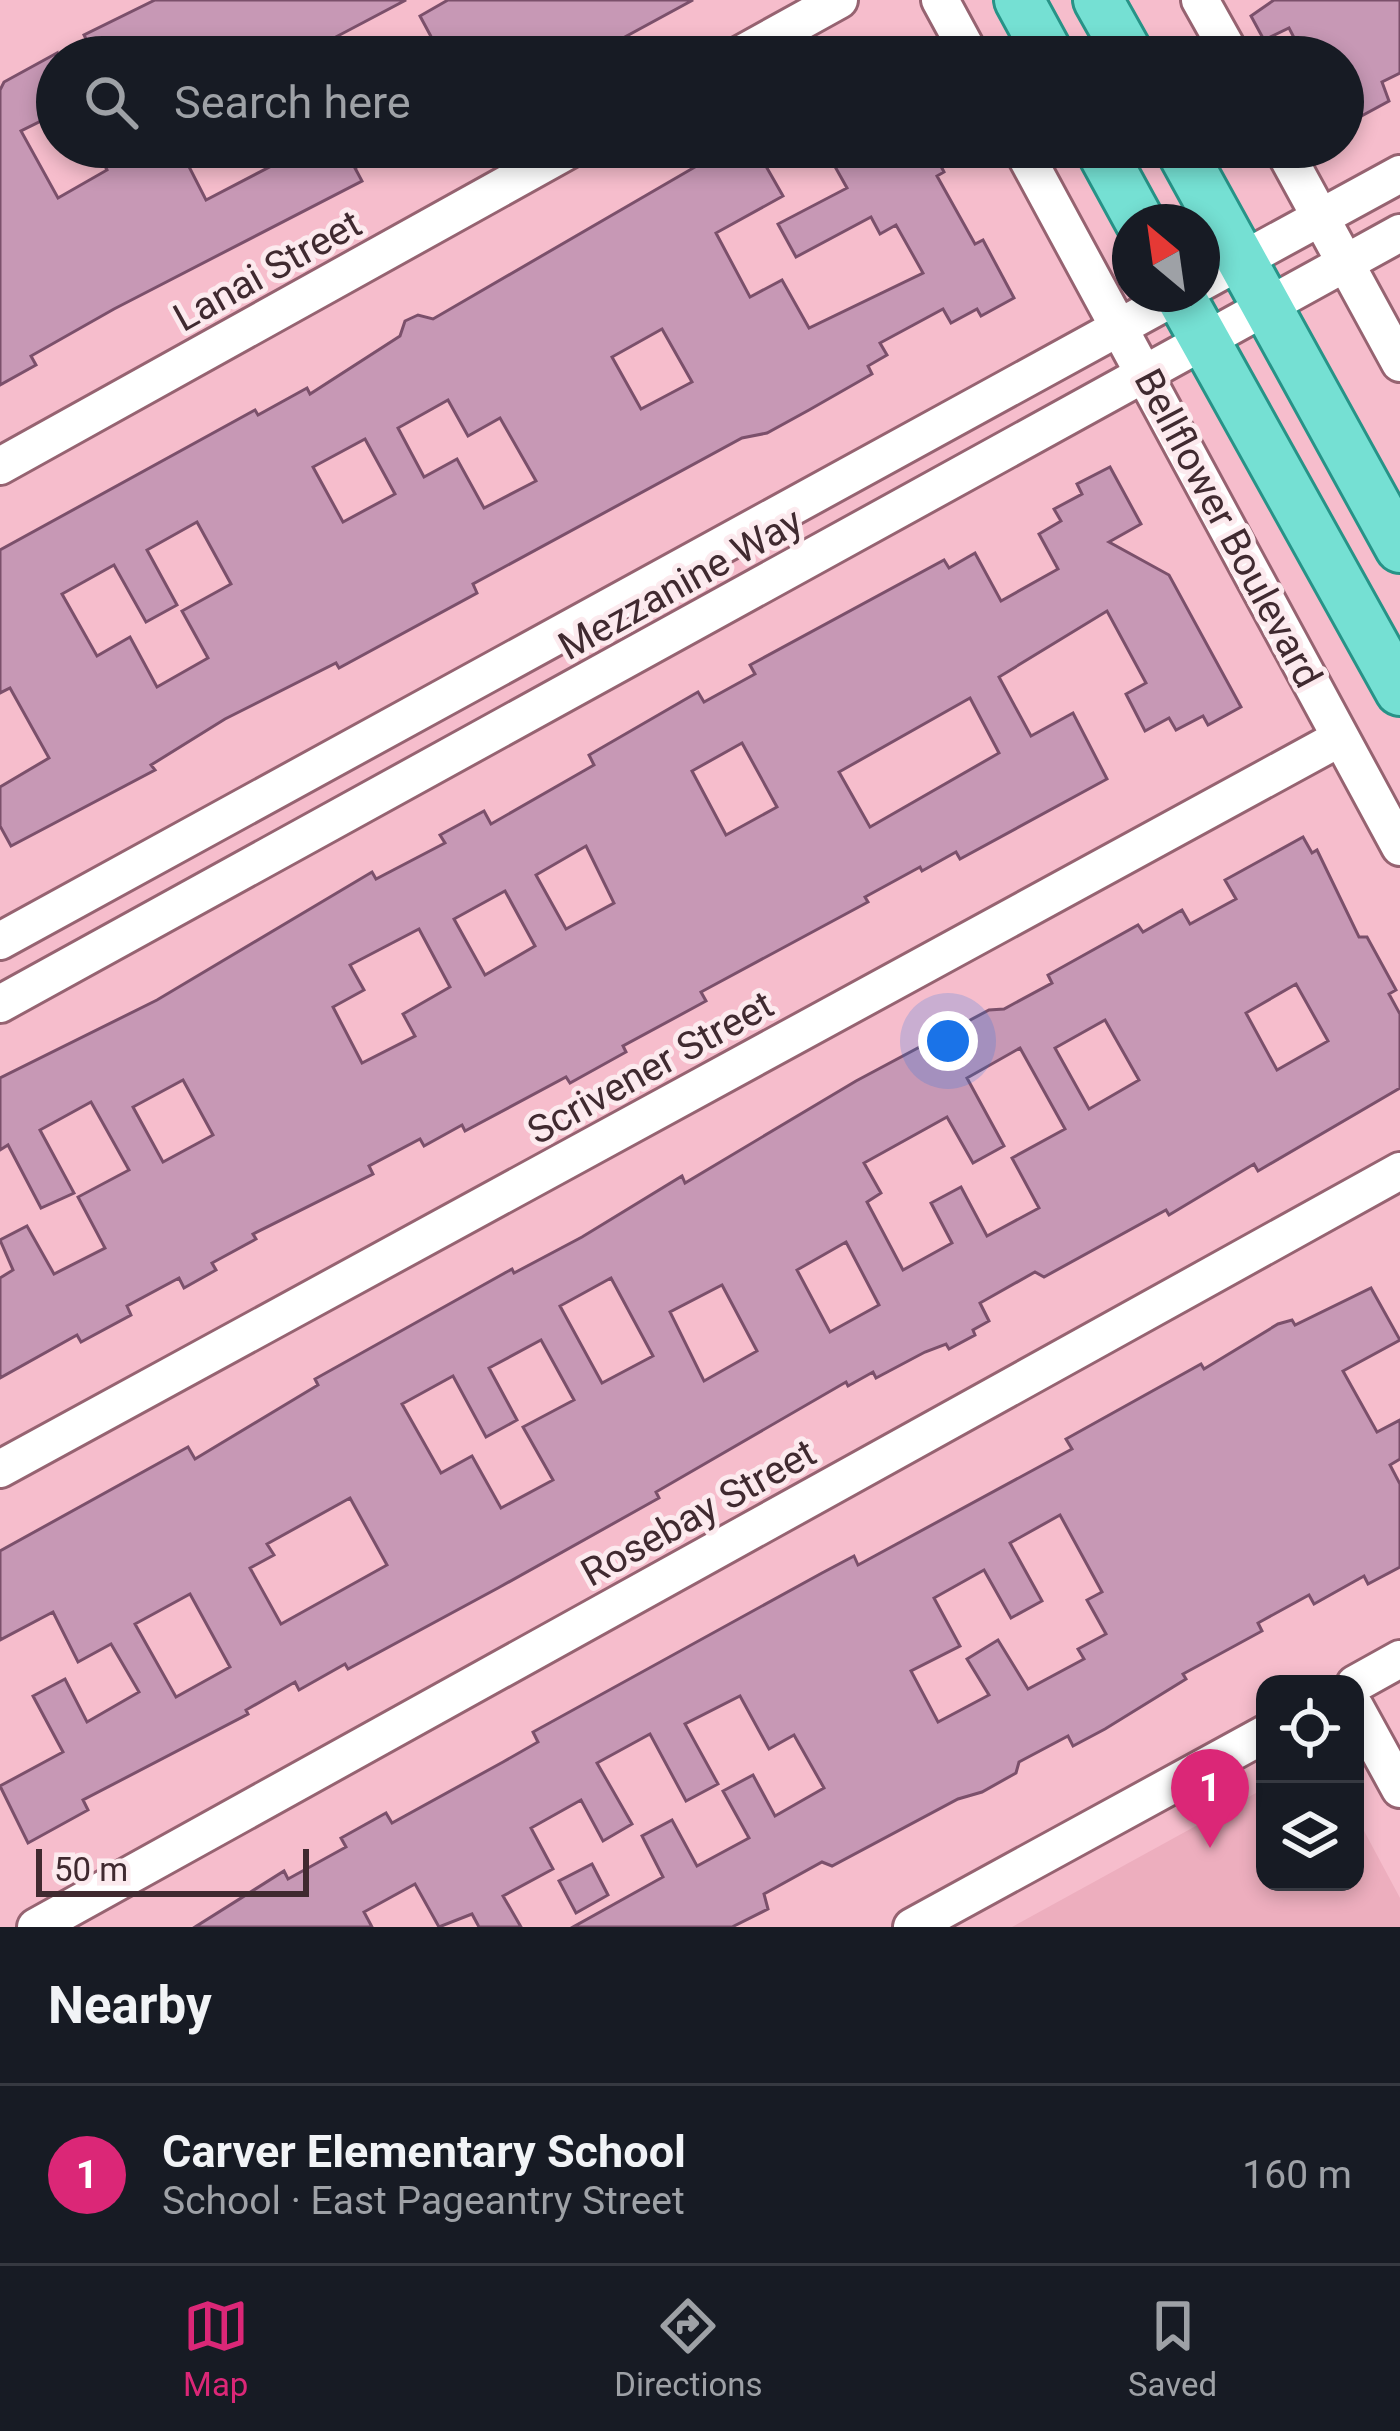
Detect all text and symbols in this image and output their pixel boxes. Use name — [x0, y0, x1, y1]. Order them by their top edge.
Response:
search box — [36, 36, 1364, 168]
icon: search — [78, 69, 144, 135]
text: Search here — [174, 76, 411, 129]
street label: Lanai Street — [166, 201, 369, 341]
north arrow — [1112, 204, 1220, 312]
street label: Bellflower Boulevard — [1125, 361, 1331, 695]
street label: Mezzanine Way — [551, 498, 810, 670]
street label: Scrivener Street — [520, 981, 781, 1154]
your location — [918, 1011, 978, 1071]
street label: Rosebay Street — [573, 1430, 824, 1596]
map controls — [1256, 1675, 1364, 1891]
button: locate — [1256, 1675, 1364, 1783]
pin: 1 — [1171, 1749, 1249, 1848]
button: layers — [1256, 1783, 1364, 1891]
scale bar — [36, 1843, 309, 1896]
text: 50 m — [54, 1850, 128, 1889]
text: Nearby — [48, 1976, 212, 2035]
text: Carver Elementary School — [162, 2125, 686, 2178]
text: 1 — [76, 2152, 98, 2198]
text: 160 m — [1242, 2152, 1352, 2198]
text: School · East Pageantry Street — [162, 2178, 685, 2224]
tab: Map — [183, 2293, 249, 2404]
tab: Directions — [614, 2293, 763, 2404]
tab: Saved — [1128, 2293, 1217, 2404]

